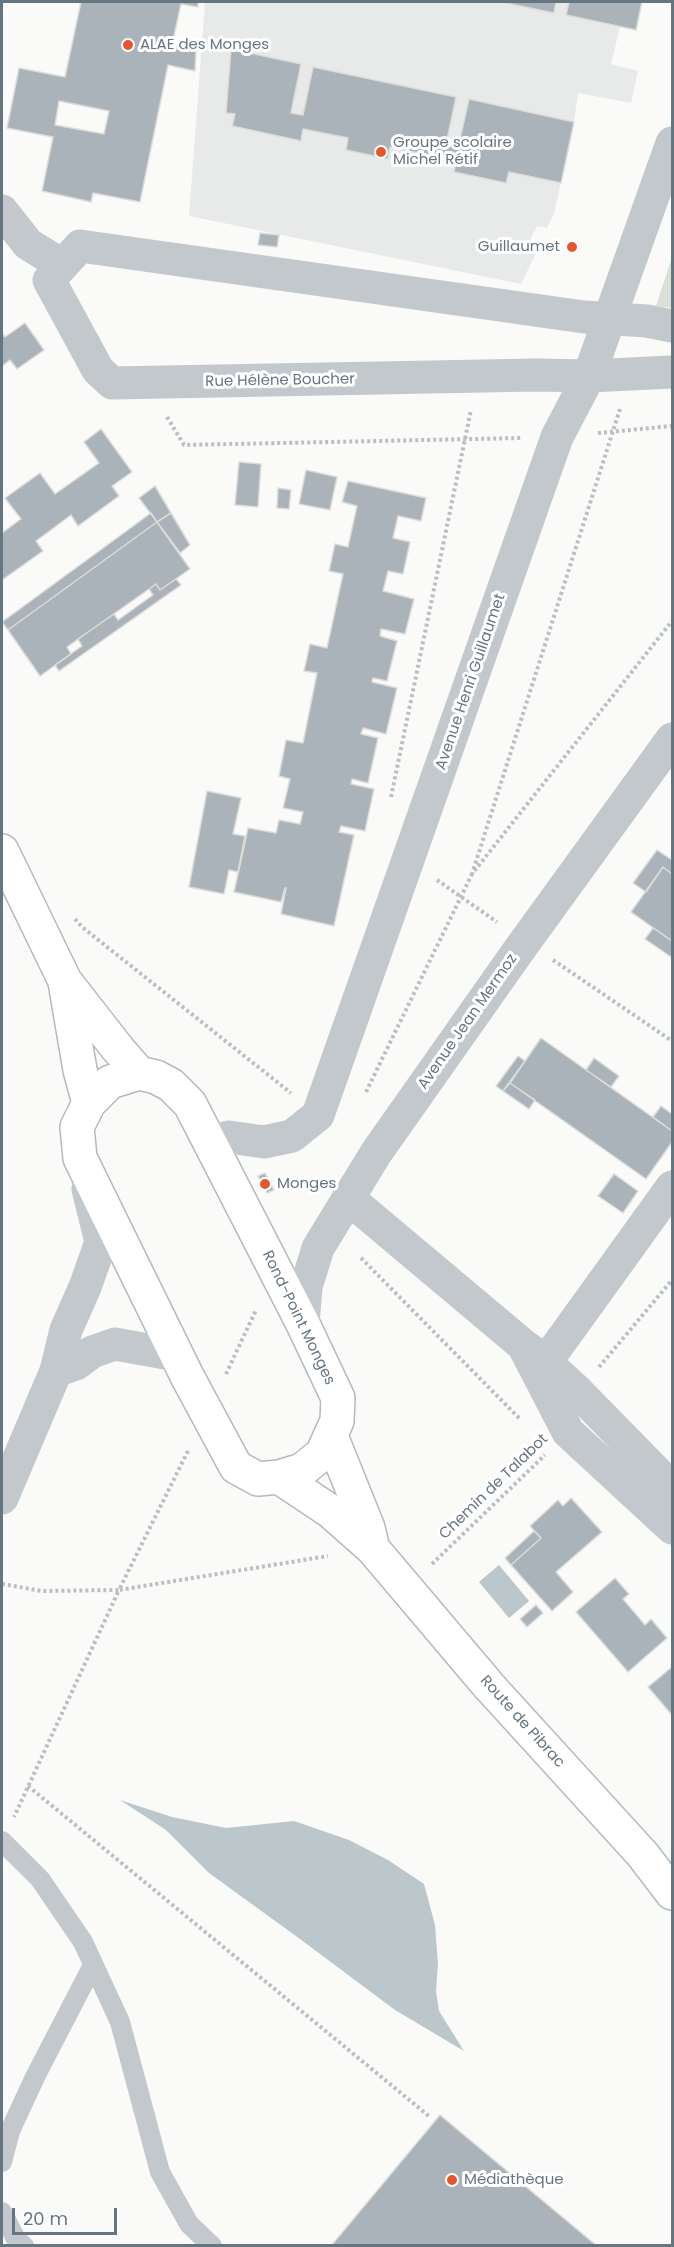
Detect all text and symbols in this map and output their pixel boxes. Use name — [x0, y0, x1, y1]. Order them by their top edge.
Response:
place label: ALAE des Monges — [140, 36, 269, 54]
marker: ALAE des Monges — [121, 38, 135, 52]
place label: Groupe scolaire Michel Rétif — [393, 134, 512, 169]
marker: Groupe scolaire Michel Rétif — [374, 145, 388, 159]
place label: Guillaumet — [478, 238, 560, 256]
marker: Guillaumet — [565, 240, 579, 254]
street label: Rue Hélène Boucher — [205, 371, 355, 391]
street label: Avenue Henri Guillaumet — [432, 592, 510, 772]
street label: Avenue Jean Mermoz — [414, 951, 522, 1093]
place label: Monges — [277, 1175, 336, 1193]
marker: Monges — [258, 1177, 272, 1191]
street label: Rond-Point Monges — [258, 1248, 338, 1388]
street label: Chemin de Talabot — [436, 1431, 552, 1543]
street label: Route de Pibrac — [476, 1672, 568, 1772]
place label: Médiathèque — [464, 2171, 564, 2189]
marker: Médiathèque — [445, 2173, 459, 2187]
scale bar — [15, 2196, 120, 2234]
text: 20 m — [23, 2206, 68, 2231]

